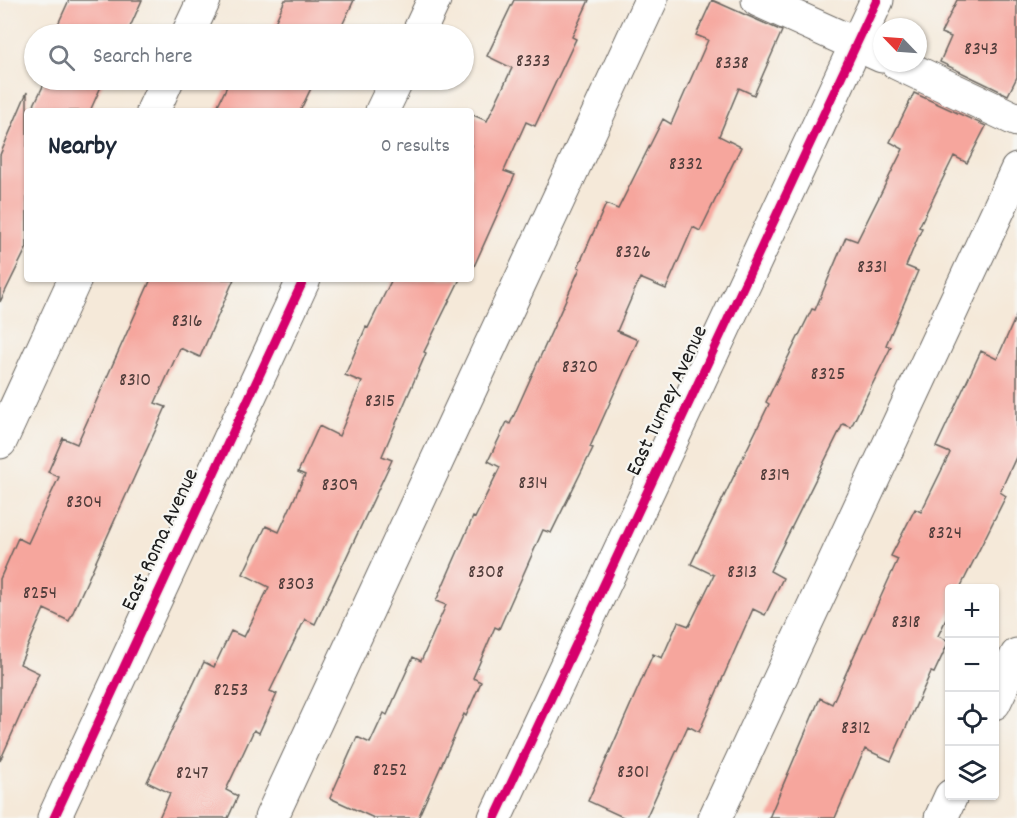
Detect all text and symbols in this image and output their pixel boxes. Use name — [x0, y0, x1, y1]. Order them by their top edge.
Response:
north arrow — [873, 18, 927, 72]
search box — [24, 24, 474, 90]
house number: 8343 — [964, 36, 998, 64]
icon: search — [45, 41, 78, 74]
text: Search here — [93, 42, 192, 73]
house number: 8333 — [516, 48, 550, 76]
house number: 8338 — [715, 50, 749, 78]
text: Nearby — [48, 129, 116, 166]
text: 0 results — [381, 133, 450, 161]
house number: 8332 — [669, 151, 703, 179]
house number: 8326 — [615, 239, 651, 267]
house number: 8331 — [857, 254, 887, 282]
house number: 8316 — [171, 308, 203, 336]
street label: East Turney Avenue — [619, 321, 717, 481]
house number: 8320 — [562, 354, 598, 382]
house number: 8325 — [811, 361, 845, 389]
house number: 8310 — [119, 367, 151, 395]
house number: 8315 — [365, 388, 395, 416]
house number: 8319 — [760, 462, 790, 490]
street label: East Roma Avenue — [114, 464, 208, 616]
house number: 8314 — [518, 470, 548, 498]
house number: 8309 — [322, 472, 358, 500]
house number: 8304 — [66, 489, 102, 517]
house number: 8324 — [928, 520, 962, 548]
house number: 8308 — [468, 559, 504, 587]
house number: 8313 — [727, 559, 757, 587]
house number: 8303 — [278, 571, 314, 599]
house number: 8254 — [23, 580, 57, 608]
map controls — [945, 584, 999, 800]
button: + — [945, 584, 999, 638]
house number: 8318 — [891, 609, 921, 637]
button: − — [945, 638, 999, 692]
house number: 8253 — [214, 677, 248, 705]
button: locate — [945, 692, 999, 746]
house number: 8312 — [841, 715, 871, 743]
button: layers — [945, 746, 999, 800]
house number: 8252 — [373, 757, 407, 785]
house number: 8301 — [617, 759, 649, 787]
house number: 8247 — [176, 760, 208, 788]

